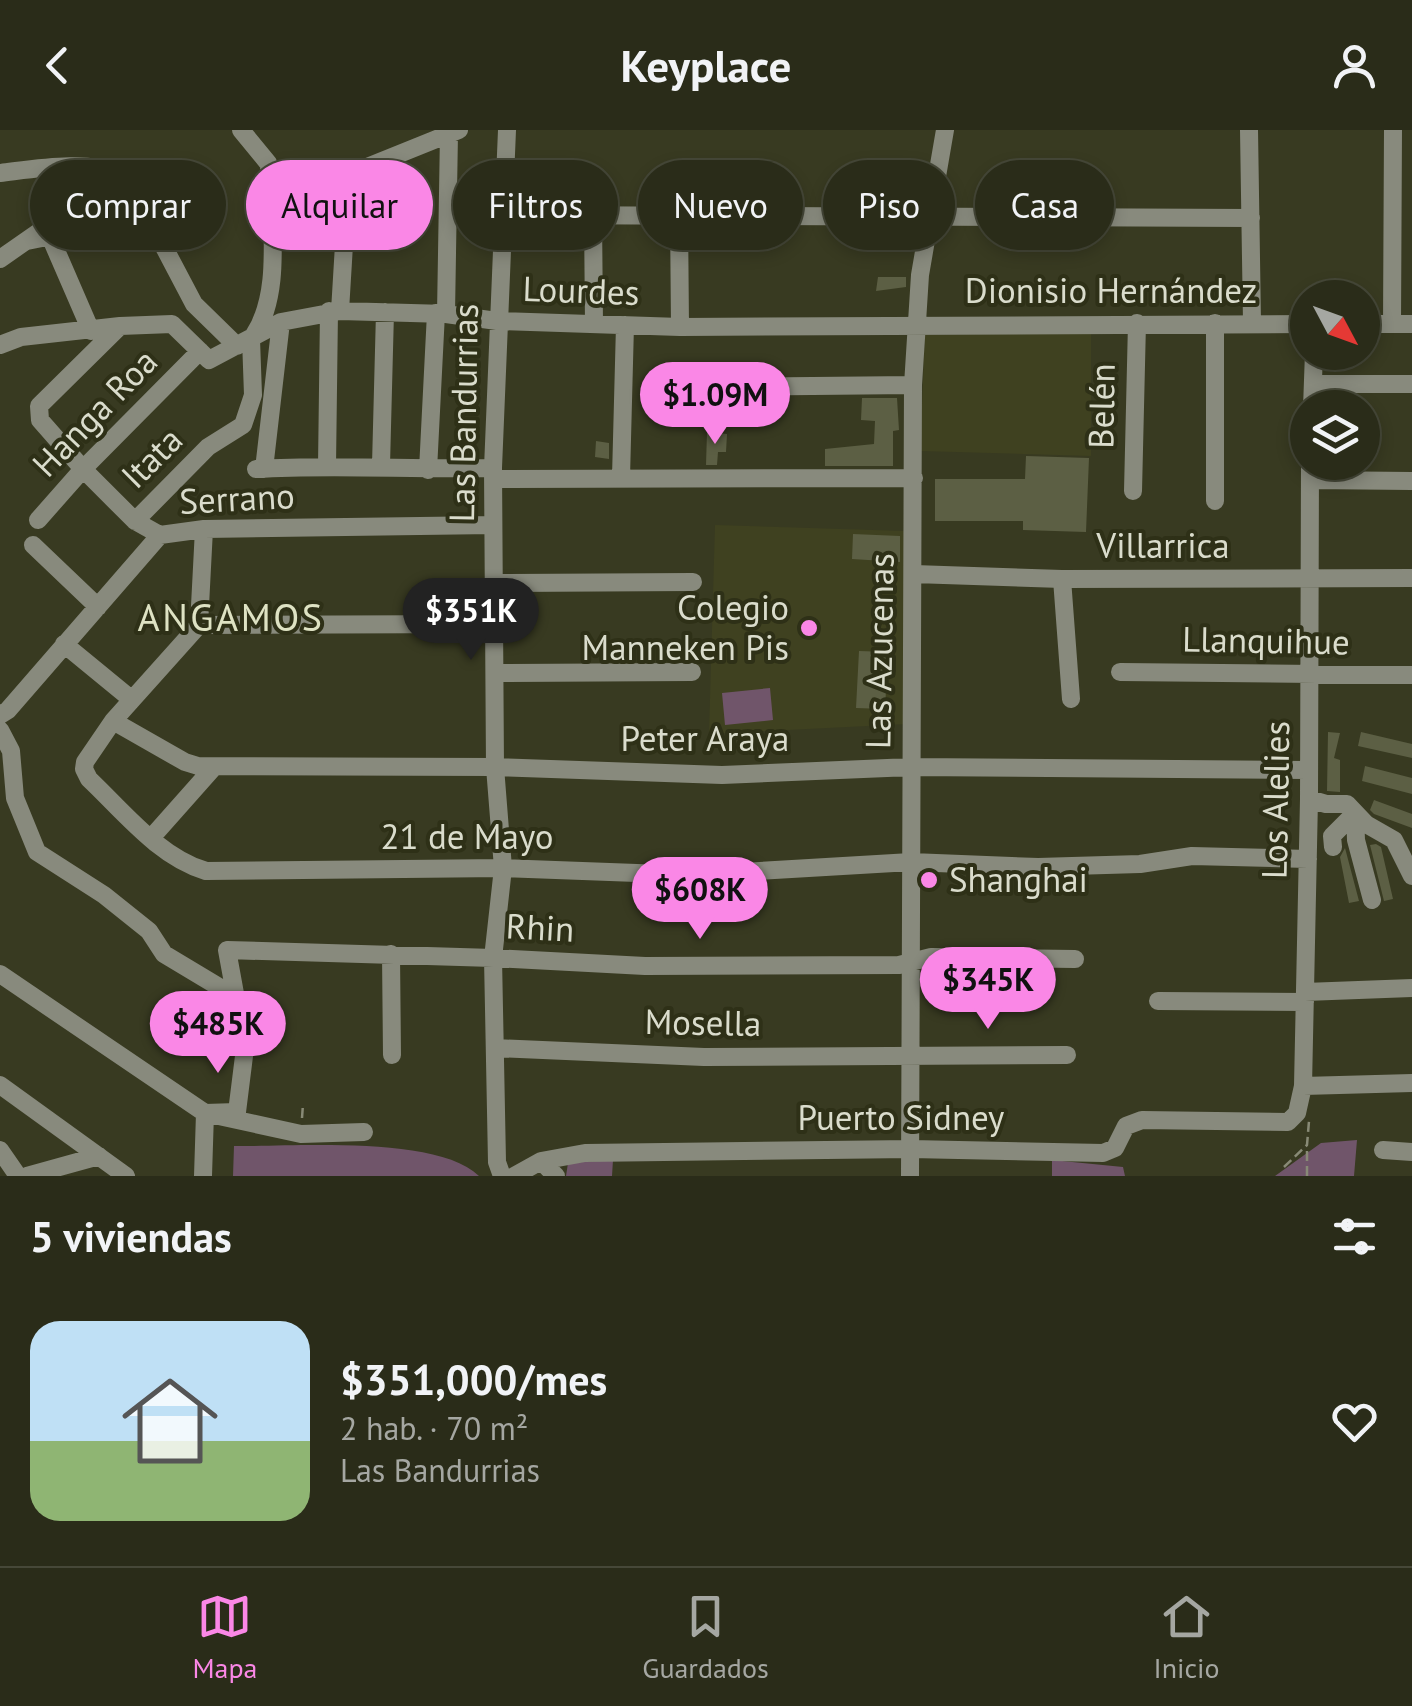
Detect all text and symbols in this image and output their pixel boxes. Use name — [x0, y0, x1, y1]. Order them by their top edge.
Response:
text: Keyplace — [621, 36, 791, 94]
icon: back — [30, 38, 85, 93]
icon: person — [1327, 38, 1382, 93]
chip: Comprar — [30, 160, 226, 250]
chip: Alquilar — [246, 160, 433, 250]
chip: Filtros — [453, 160, 618, 250]
chip: Nuevo — [638, 160, 803, 250]
chip: Piso — [823, 160, 955, 250]
chip: Casa — [975, 160, 1114, 250]
street label: Lourdes — [522, 265, 640, 315]
street label: Dionisio Hernández — [965, 267, 1257, 313]
north arrow — [1290, 280, 1380, 370]
map controls — [1290, 280, 1380, 480]
street label: Las Bandurrias — [438, 303, 488, 523]
street label: Hanga Roa — [22, 338, 167, 486]
pin: $1.09M — [634, 362, 796, 447]
street label: Belén — [1077, 363, 1125, 449]
text: $1.09M — [662, 373, 768, 415]
button: layers — [1290, 390, 1380, 480]
street label: Itata — [111, 417, 192, 498]
street label: Serrano — [178, 472, 296, 524]
street label: Villarrica — [1095, 522, 1230, 568]
street label: Las Azucenas — [854, 553, 904, 749]
pin: $351K — [401, 578, 541, 663]
place label: Colegio Manneken Pis — [582, 584, 789, 670]
text: $351K — [425, 589, 517, 631]
district label: ANGAMOS — [137, 592, 325, 641]
street label: Llanquihue — [1182, 616, 1350, 664]
marker: Colegio Manneken Pis — [798, 617, 820, 639]
street label: Peter Araya — [621, 715, 789, 761]
street label: Los Alelies — [1251, 720, 1299, 880]
street label: 21 de Mayo — [380, 813, 554, 859]
place label: Shanghai — [949, 856, 1088, 902]
pin: $608K — [630, 857, 770, 942]
text: $608K — [654, 868, 746, 910]
marker: Shanghai — [918, 869, 940, 891]
street label: Rhin — [505, 902, 575, 952]
pin: $345K — [918, 947, 1058, 1032]
text: $345K — [942, 958, 1034, 1000]
pin: $485K — [148, 991, 288, 1076]
street label: Mosella — [644, 998, 762, 1046]
text: $485K — [172, 1002, 264, 1044]
street label: Puerto Sidney — [798, 1094, 1004, 1140]
text: 5 viviendas — [30, 1209, 232, 1264]
icon: filters — [1327, 1209, 1382, 1264]
text: $351,000/mes — [340, 1352, 607, 1407]
icon: home — [110, 1361, 230, 1481]
icon: heart — [1327, 1394, 1382, 1449]
text: 2 hab. · 70 m² — [340, 1407, 528, 1449]
text: Las Bandurrias — [340, 1449, 540, 1491]
tab: Mapa — [192, 1589, 257, 1686]
tab: Guardados — [642, 1589, 769, 1686]
tab: Inicio — [1153, 1589, 1220, 1686]

